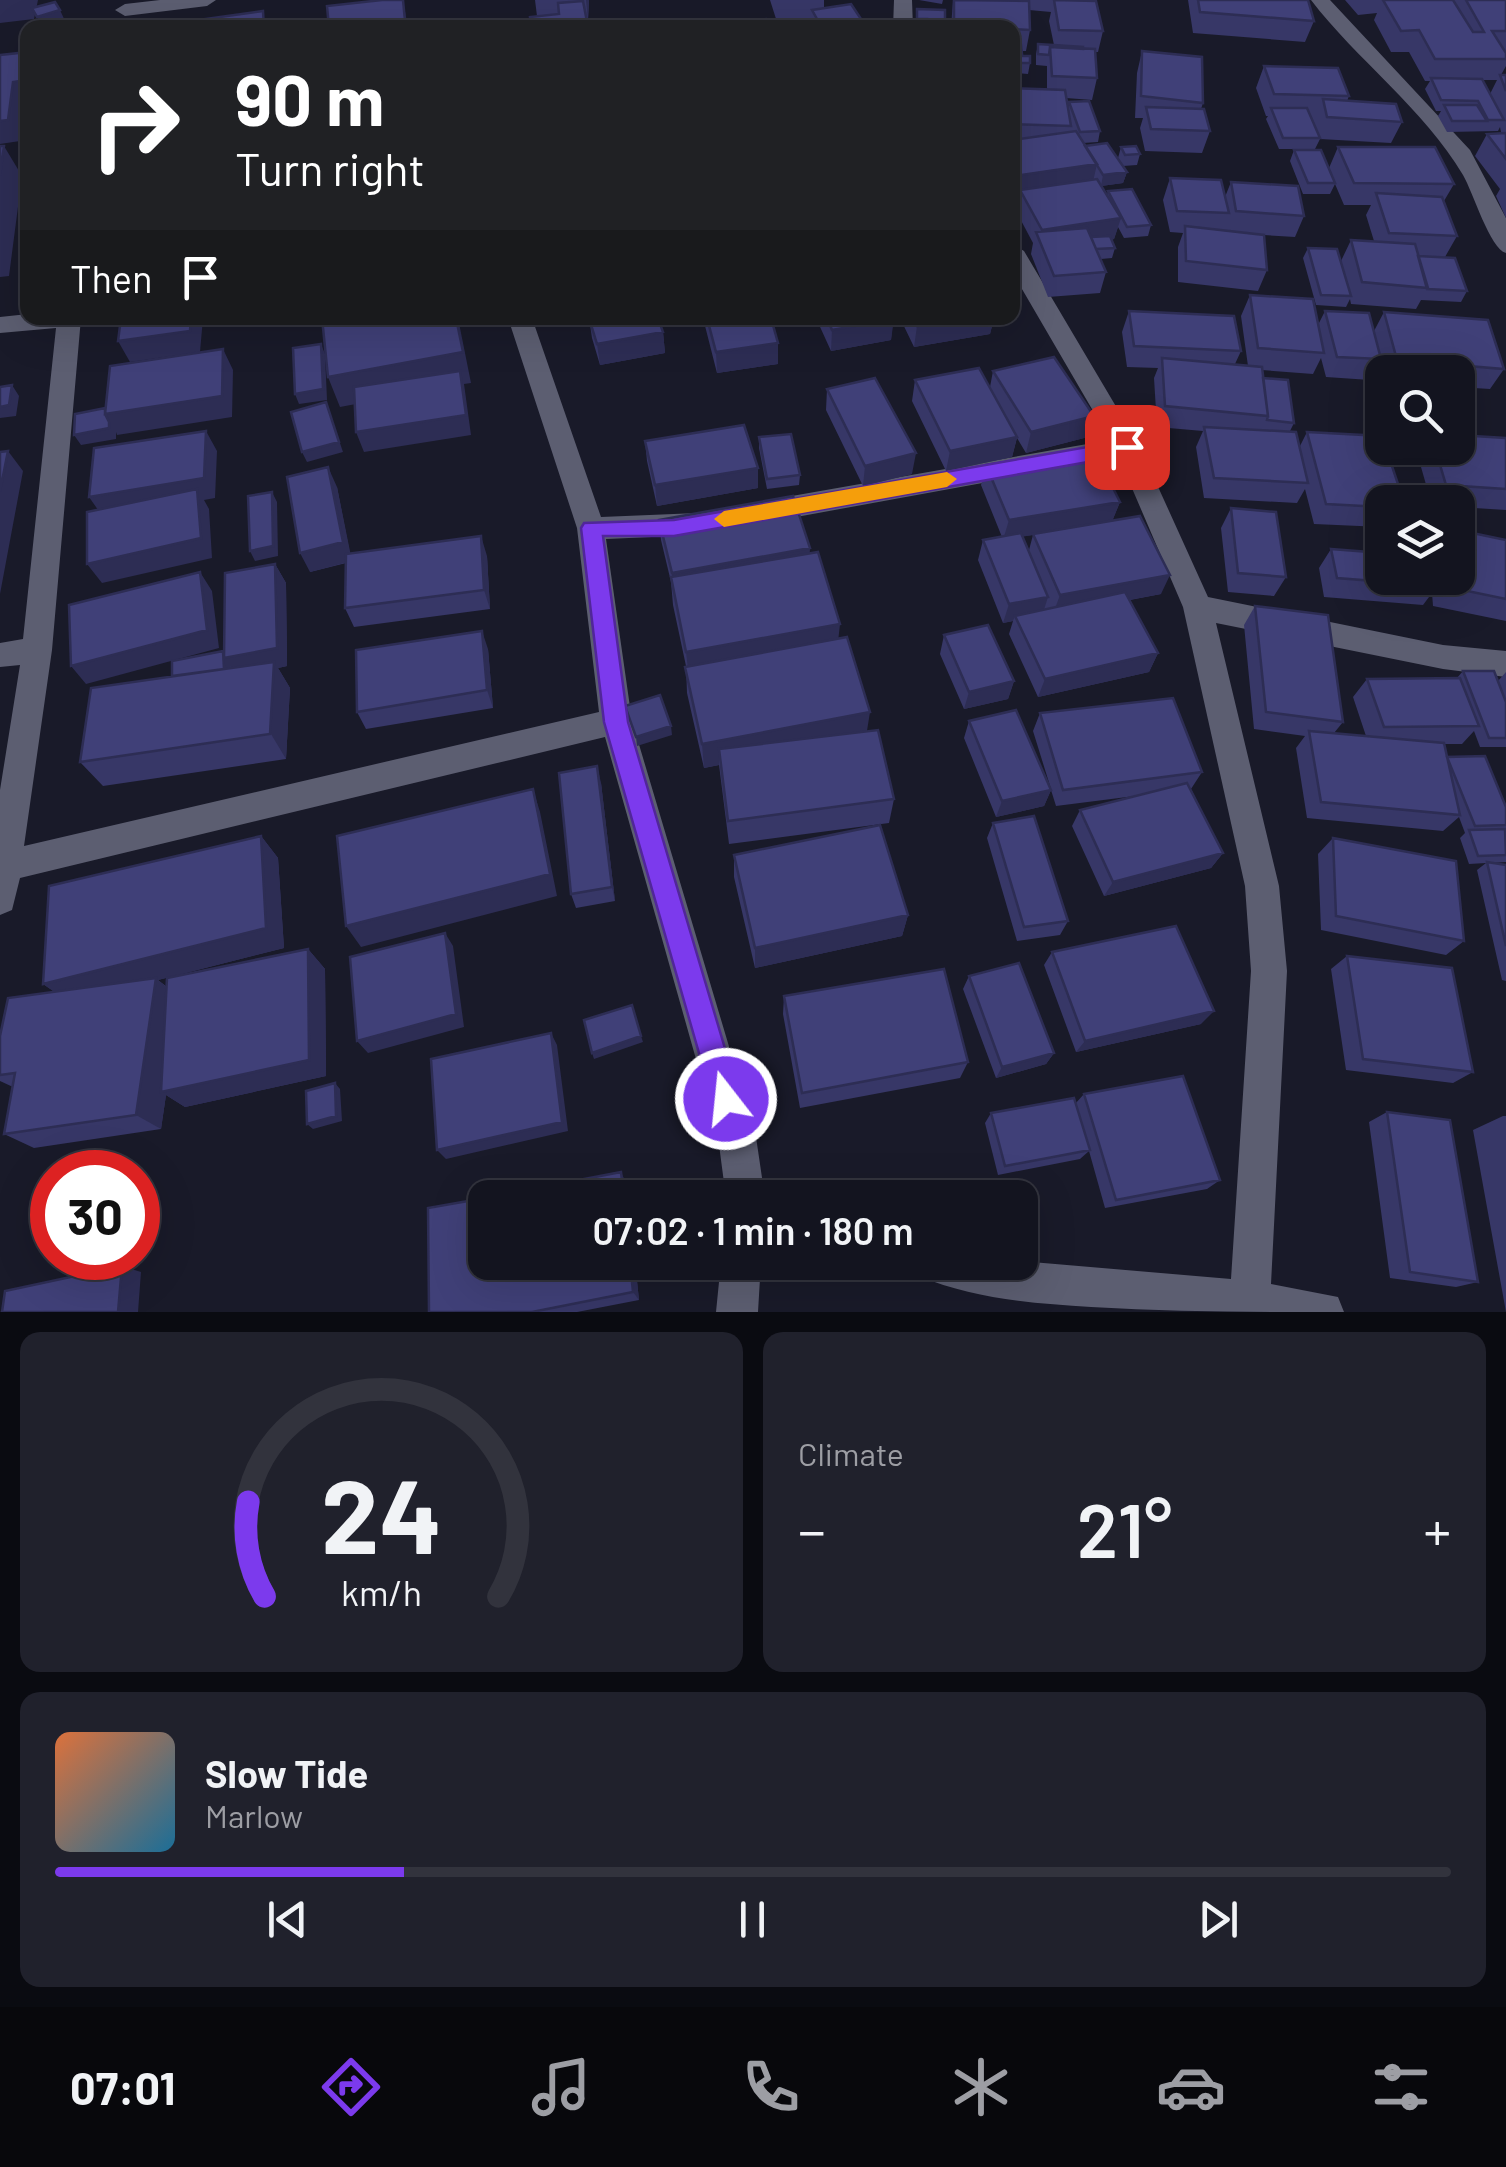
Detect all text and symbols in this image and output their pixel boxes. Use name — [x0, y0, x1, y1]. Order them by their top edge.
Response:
text: 90 m — [235, 56, 385, 140]
icon: right — [70, 60, 200, 190]
text: Turn right — [235, 141, 425, 195]
icon: arrive — [173, 250, 228, 305]
text: Then — [70, 255, 153, 301]
map controls — [1365, 355, 1475, 595]
button: search — [1365, 355, 1475, 465]
pin — [1085, 405, 1170, 490]
icon: arrive — [1100, 420, 1155, 475]
button: layers — [1365, 485, 1475, 595]
position arrow — [674, 1047, 778, 1151]
speed limit sign: 30 — [30, 1150, 160, 1280]
text: 07:02 · 1 min · 180 m — [593, 1207, 913, 1253]
text: Climate — [798, 1434, 904, 1472]
text: 24 — [321, 1450, 442, 1575]
text: 21° — [1077, 1483, 1172, 1573]
text: − — [798, 1496, 826, 1562]
text: + — [1423, 1496, 1451, 1562]
text: km/h — [341, 1570, 422, 1613]
text: Slow Tide — [205, 1750, 368, 1796]
text: Marlow — [205, 1796, 303, 1834]
icon: previous — [260, 1892, 315, 1947]
icon: pause — [725, 1892, 780, 1947]
icon: next — [1191, 1892, 1246, 1947]
icon: directions — [316, 2052, 386, 2122]
icon: music — [526, 2052, 596, 2122]
icon: phone — [736, 2052, 806, 2122]
icon: climate — [946, 2052, 1016, 2122]
icon: car — [1156, 2052, 1226, 2122]
icon: filters — [1366, 2052, 1436, 2122]
text: 07:01 — [70, 2060, 175, 2114]

